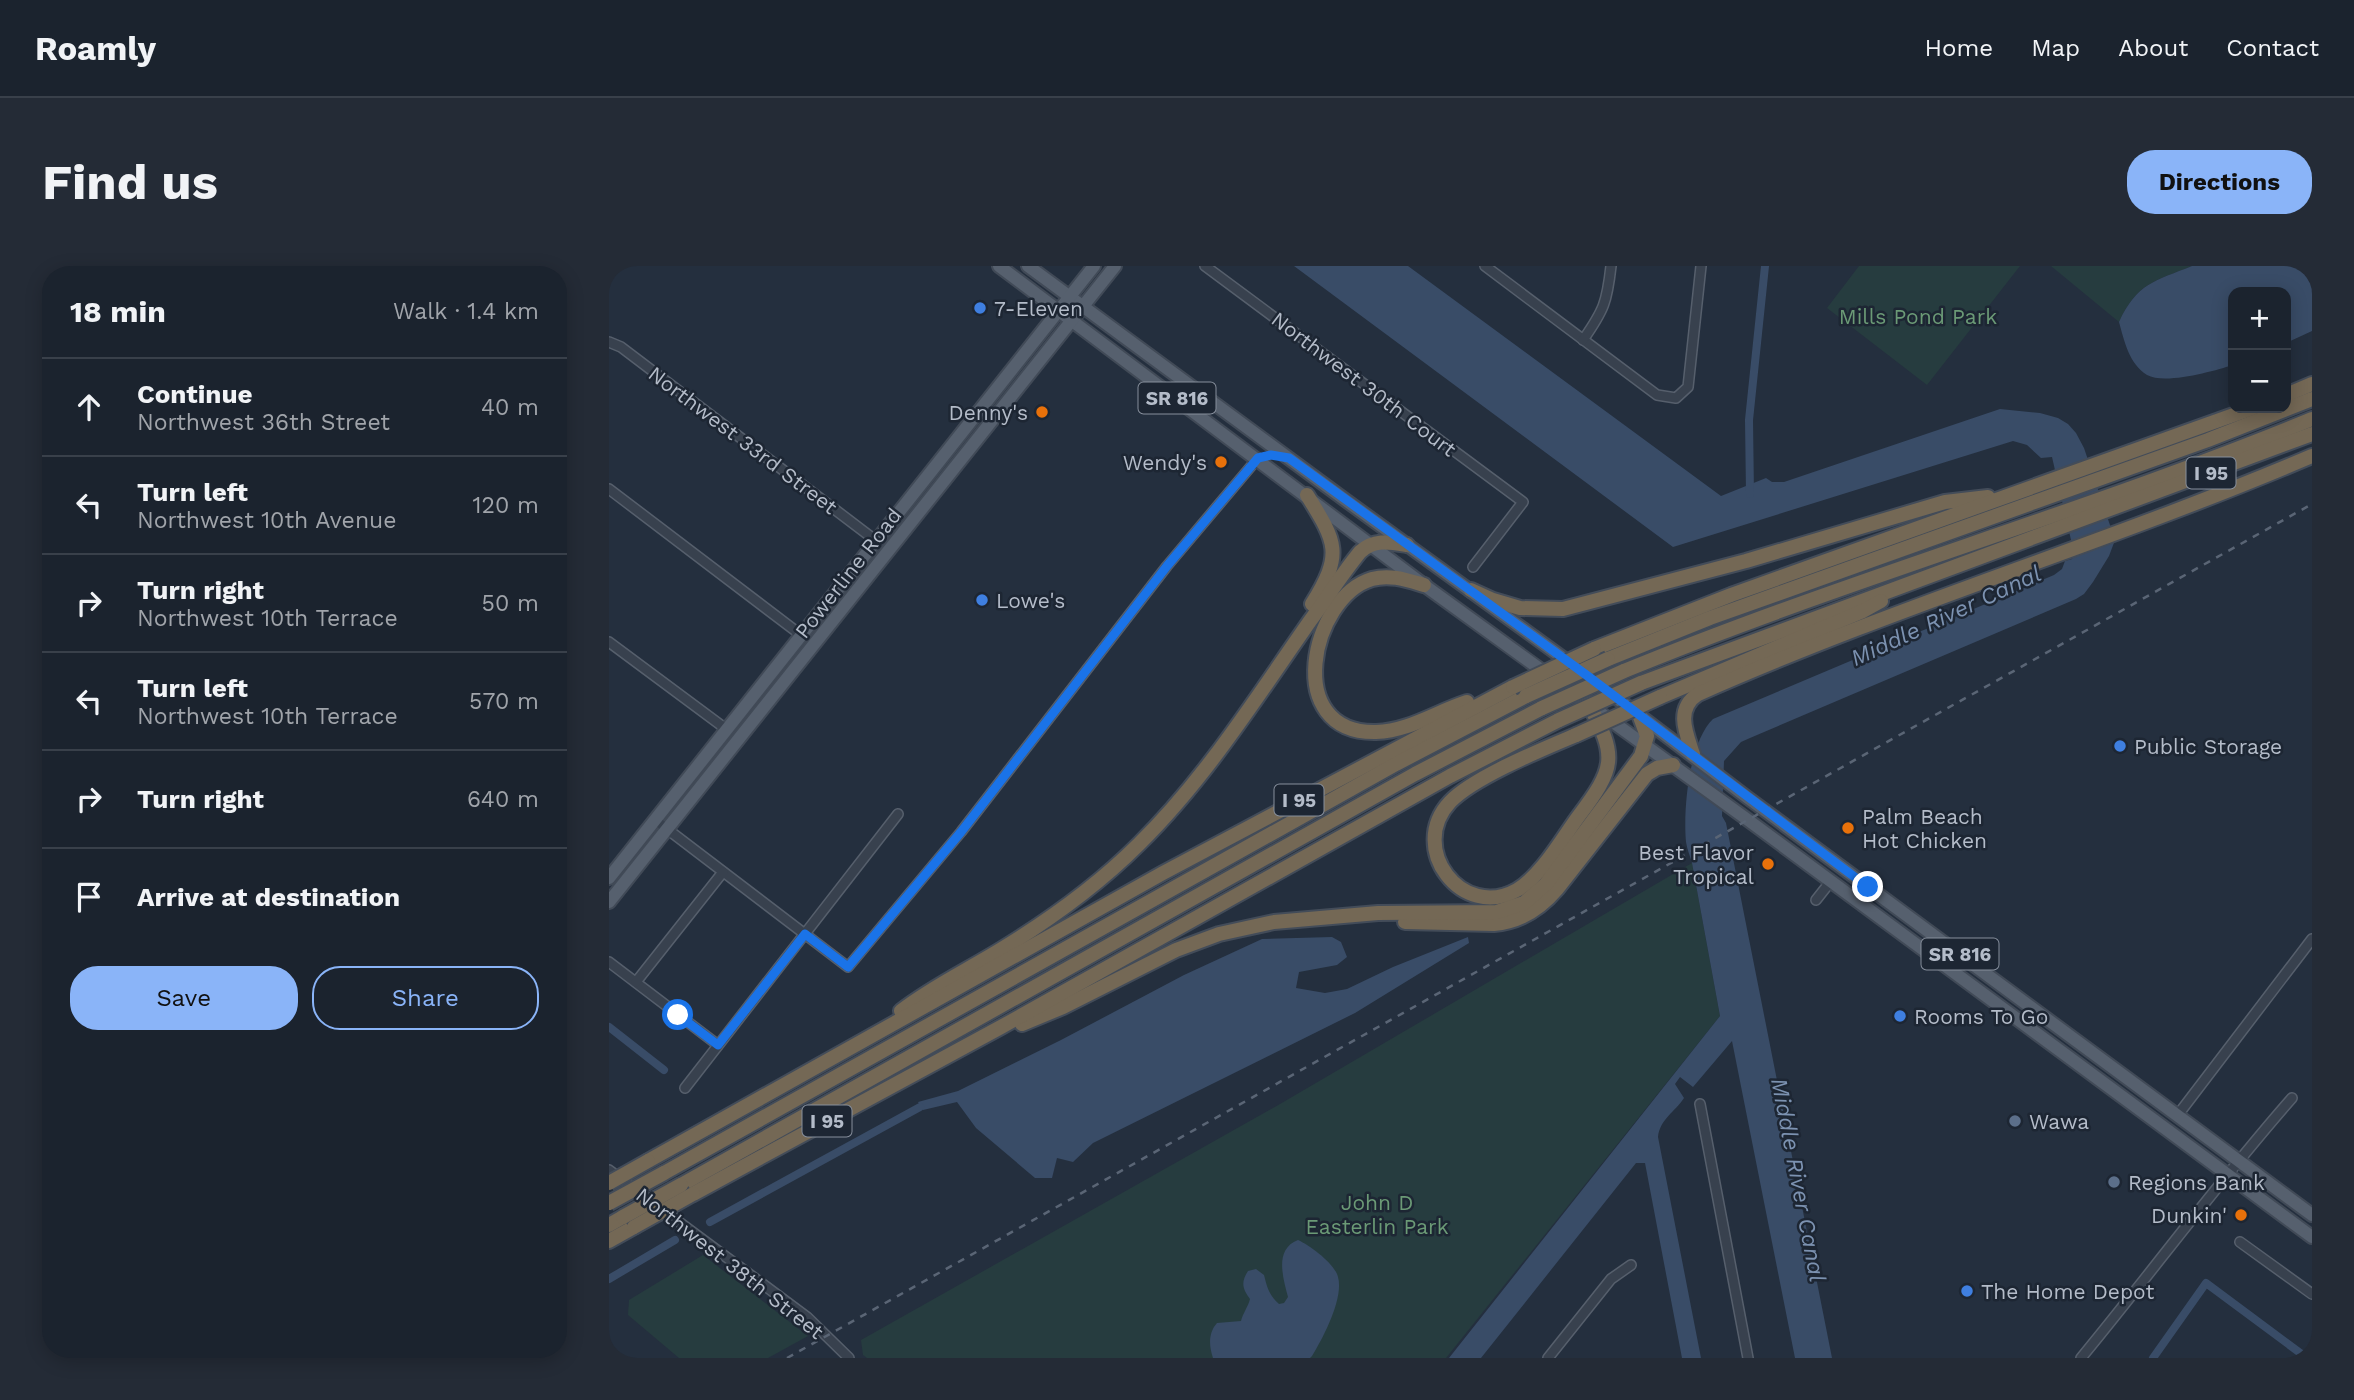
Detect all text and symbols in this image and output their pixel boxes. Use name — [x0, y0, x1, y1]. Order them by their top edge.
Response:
text: Roamly — [35, 29, 156, 68]
text: Home — [1925, 34, 1993, 62]
text: Map — [2031, 34, 2080, 62]
text: About — [2118, 34, 2188, 62]
text: Contact — [2226, 34, 2319, 62]
button: Directions — [2127, 150, 2312, 214]
text: Find us — [42, 153, 218, 211]
map controls — [2228, 287, 2291, 413]
button: + — [2228, 287, 2291, 350]
text: 18 min — [70, 294, 166, 329]
place label: 7-Eleven — [994, 296, 1083, 321]
text: Walk · 1.4 km — [393, 298, 539, 325]
marker: 7-Eleven — [972, 300, 988, 316]
park label: Mills Pond Park — [1839, 304, 1997, 329]
street label: Northwest 30th Court — [1267, 306, 1461, 462]
button: − — [2228, 350, 2291, 413]
street label: Northwest 33rd Street — [644, 361, 843, 519]
text: Continue — [137, 379, 253, 409]
road number: SR 816 — [1139, 382, 1215, 414]
icon: ahead — [70, 388, 108, 426]
text: 40 m — [481, 394, 539, 421]
place label: Denny's — [948, 400, 1028, 425]
marker: Denny's — [1034, 404, 1050, 420]
text: Northwest 36th Street — [137, 409, 390, 436]
place label: Wendy's — [1123, 450, 1207, 475]
marker: Wendy's — [1213, 454, 1229, 470]
road number: I 95 — [2187, 458, 2235, 489]
text: Turn left — [137, 477, 248, 507]
icon: left — [70, 486, 108, 524]
text: 120 m — [473, 492, 539, 519]
street label: Powerline Road — [789, 503, 907, 643]
text: Northwest 10th Avenue — [137, 507, 397, 534]
water label: Middle River Canal — [1846, 560, 2046, 672]
text: Turn right — [137, 575, 264, 605]
icon: right — [70, 584, 108, 622]
place label: Lowe's — [996, 588, 1065, 613]
text: 50 m — [482, 590, 539, 617]
marker: Lowe's — [974, 592, 990, 608]
text: Northwest 10th Terrace — [137, 605, 398, 632]
text: Turn left — [137, 673, 248, 703]
icon: left — [70, 682, 108, 720]
text: 570 m — [469, 688, 539, 715]
text: Northwest 10th Terrace — [137, 703, 398, 730]
place label: Public Storage — [2134, 734, 2282, 759]
marker: Public Storage — [2112, 738, 2128, 754]
icon: right — [70, 780, 108, 818]
text: Turn right — [137, 784, 264, 814]
road number: I 95 — [1275, 785, 1323, 816]
text: 640 m — [467, 786, 539, 813]
place label: Palm Beach Hot Chicken — [1862, 804, 1987, 853]
marker: Palm Beach Hot Chicken — [1840, 820, 1856, 836]
place label: Best Flavor Tropical — [1638, 840, 1755, 889]
marker: Best Flavor Tropical — [1760, 856, 1776, 872]
route end — [1852, 871, 1883, 902]
icon: arrive — [70, 878, 108, 916]
text: Arrive at destination — [137, 882, 400, 912]
road number: SR 816 — [1921, 939, 1999, 970]
button: Save — [70, 966, 298, 1030]
button: Share — [312, 966, 539, 1030]
route start — [662, 999, 693, 1030]
place label: Rooms To Go — [1914, 1004, 2048, 1029]
marker: Rooms To Go — [1892, 1008, 1908, 1024]
water label: Middle River Canal — [1765, 1076, 1831, 1284]
road number: I 95 — [803, 1106, 851, 1136]
place label: Wawa — [2029, 1109, 2089, 1134]
marker: Wawa — [2007, 1113, 2023, 1129]
place label: Regions Bank — [2128, 1170, 2265, 1195]
marker: Regions Bank — [2106, 1174, 2122, 1190]
street label: Northwest 38th Street — [631, 1182, 829, 1344]
park label: John D Easterlin Park — [1305, 1190, 1449, 1239]
place label: Dunkin' — [2151, 1203, 2227, 1228]
marker: Dunkin' — [2233, 1207, 2249, 1223]
place label: The Home Depot — [1981, 1279, 2155, 1304]
marker: The Home Depot — [1959, 1283, 1975, 1299]

